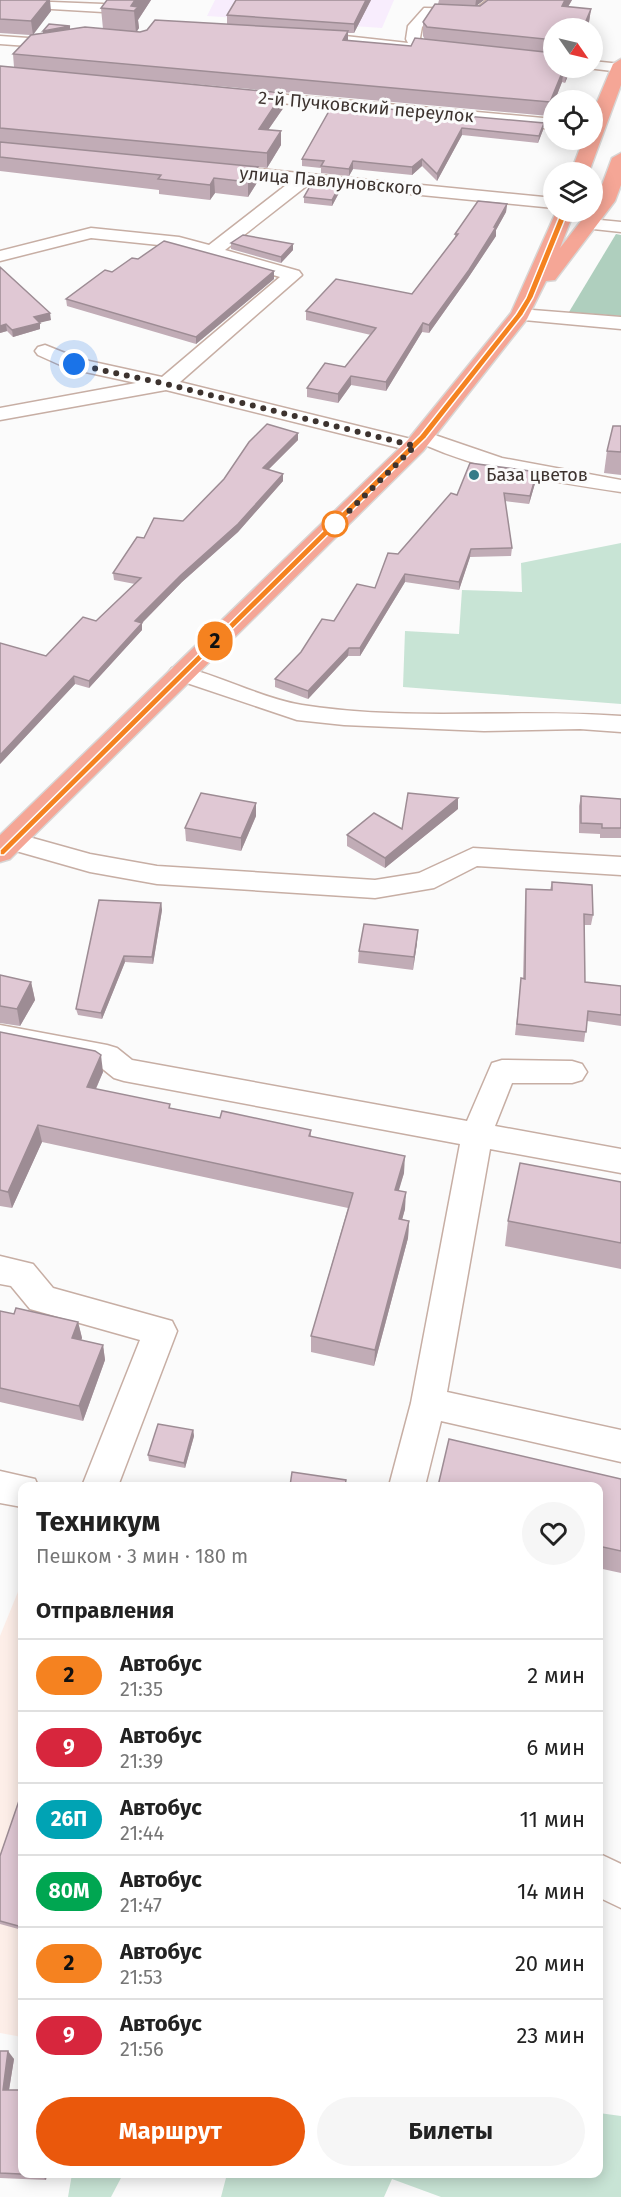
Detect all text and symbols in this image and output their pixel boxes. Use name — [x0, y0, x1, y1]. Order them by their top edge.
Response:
north arrow — [543, 18, 603, 78]
map controls — [543, 18, 603, 222]
street label: 2-й Пучковский переулок — [257, 87, 475, 127]
button: locate — [543, 90, 603, 150]
street label: улица Павлуновского — [239, 162, 423, 200]
button: layers — [543, 162, 603, 222]
your location — [59, 349, 89, 379]
place label: База цветов — [486, 464, 588, 486]
marker: База цветов — [467, 468, 481, 482]
unlabelled marker — [322, 511, 348, 537]
line badge: 2 — [196, 622, 234, 660]
text: 2 — [210, 628, 220, 654]
button: heart — [522, 1502, 585, 1565]
text: Техникум — [36, 1505, 160, 1538]
text: Пешком · 3 мин · 180 m — [36, 1544, 248, 1568]
text: Отправления — [36, 1597, 174, 1624]
text: Автобус — [120, 1650, 202, 1677]
text: 2 — [64, 1662, 74, 1688]
text: 2 мин — [527, 1662, 585, 1689]
text: 21:35 — [120, 1677, 163, 1701]
text: Автобус — [120, 1722, 202, 1749]
text: 9 — [63, 1734, 75, 1760]
text: 6 мин — [526, 1734, 585, 1761]
text: 21:39 — [120, 1749, 163, 1773]
text: Автобус — [120, 1794, 202, 1821]
text: 26П — [51, 1806, 87, 1832]
text: 11 мин — [519, 1806, 585, 1833]
text: 21:44 — [120, 1821, 164, 1845]
text: Автобус — [120, 1866, 202, 1893]
text: 80М — [49, 1878, 90, 1904]
text: 14 мин — [517, 1878, 585, 1905]
text: 21:47 — [120, 1893, 162, 1917]
text: Автобус — [120, 1938, 202, 1965]
text: 2 — [64, 1950, 74, 1976]
text: 20 мин — [515, 1950, 585, 1977]
text: 21:53 — [120, 1965, 163, 1989]
text: Автобус — [120, 2010, 202, 2037]
text: 9 — [63, 2022, 75, 2048]
text: 23 мин — [516, 2022, 585, 2049]
text: 21:56 — [120, 2037, 164, 2061]
button: Маршрут — [36, 2097, 305, 2166]
button: Билеты — [317, 2097, 585, 2166]

